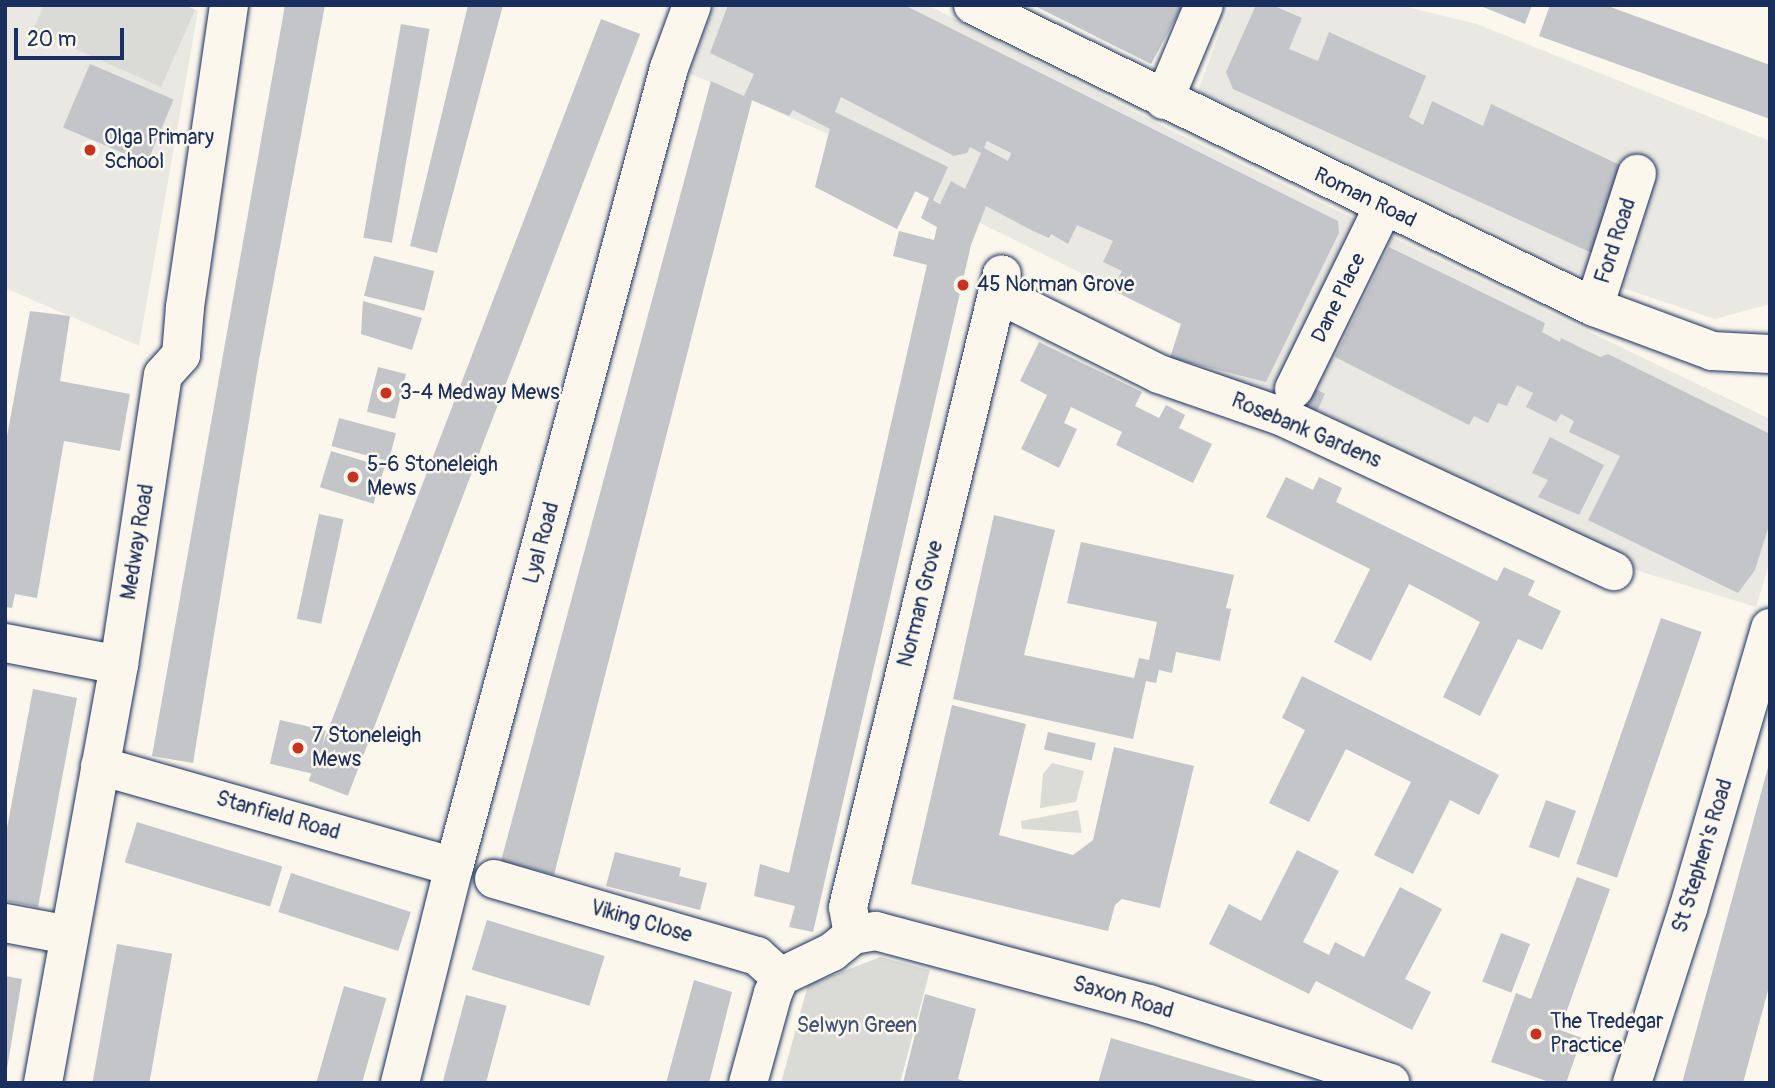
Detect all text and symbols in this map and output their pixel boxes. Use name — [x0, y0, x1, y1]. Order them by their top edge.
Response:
scale bar — [18, 14, 128, 58]
text: 20 m — [27, 26, 76, 53]
place label: Olga Primary School — [104, 125, 214, 175]
marker: Olga Primary School — [82, 142, 98, 158]
street label: Roman Road — [1310, 162, 1420, 234]
street label: Ford Road — [1590, 195, 1642, 287]
street label: Dane Place — [1307, 249, 1371, 347]
place label: 45 Norman Grove — [977, 272, 1134, 298]
marker: 45 Norman Grove — [955, 277, 971, 293]
place label: 3-4 Medway Mews — [400, 380, 560, 406]
marker: 3-4 Medway Mews — [378, 385, 394, 401]
street label: Rosebank Gardens — [1227, 388, 1385, 474]
place label: 5-6 Stoneleigh Mews — [367, 452, 498, 502]
marker: 5-6 Stoneleigh Mews — [345, 469, 361, 485]
street label: Medway Road — [116, 482, 160, 602]
street label: Lyal Road — [519, 499, 565, 587]
street label: Norman Grove — [893, 538, 949, 670]
place label: 7 Stoneleigh Mews — [312, 723, 421, 773]
marker: 7 Stoneleigh Mews — [290, 740, 306, 756]
street label: St Stephen's Road — [1668, 776, 1738, 936]
street label: Stanfield Road — [213, 786, 343, 846]
street label: Viking Close — [587, 895, 695, 949]
street label: Saxon Road — [1070, 972, 1176, 1024]
place label: The Tredegar Practice — [1550, 1009, 1664, 1059]
park label: Selwyn Green — [797, 1013, 917, 1039]
marker: The Tredegar Practice — [1528, 1026, 1544, 1042]

